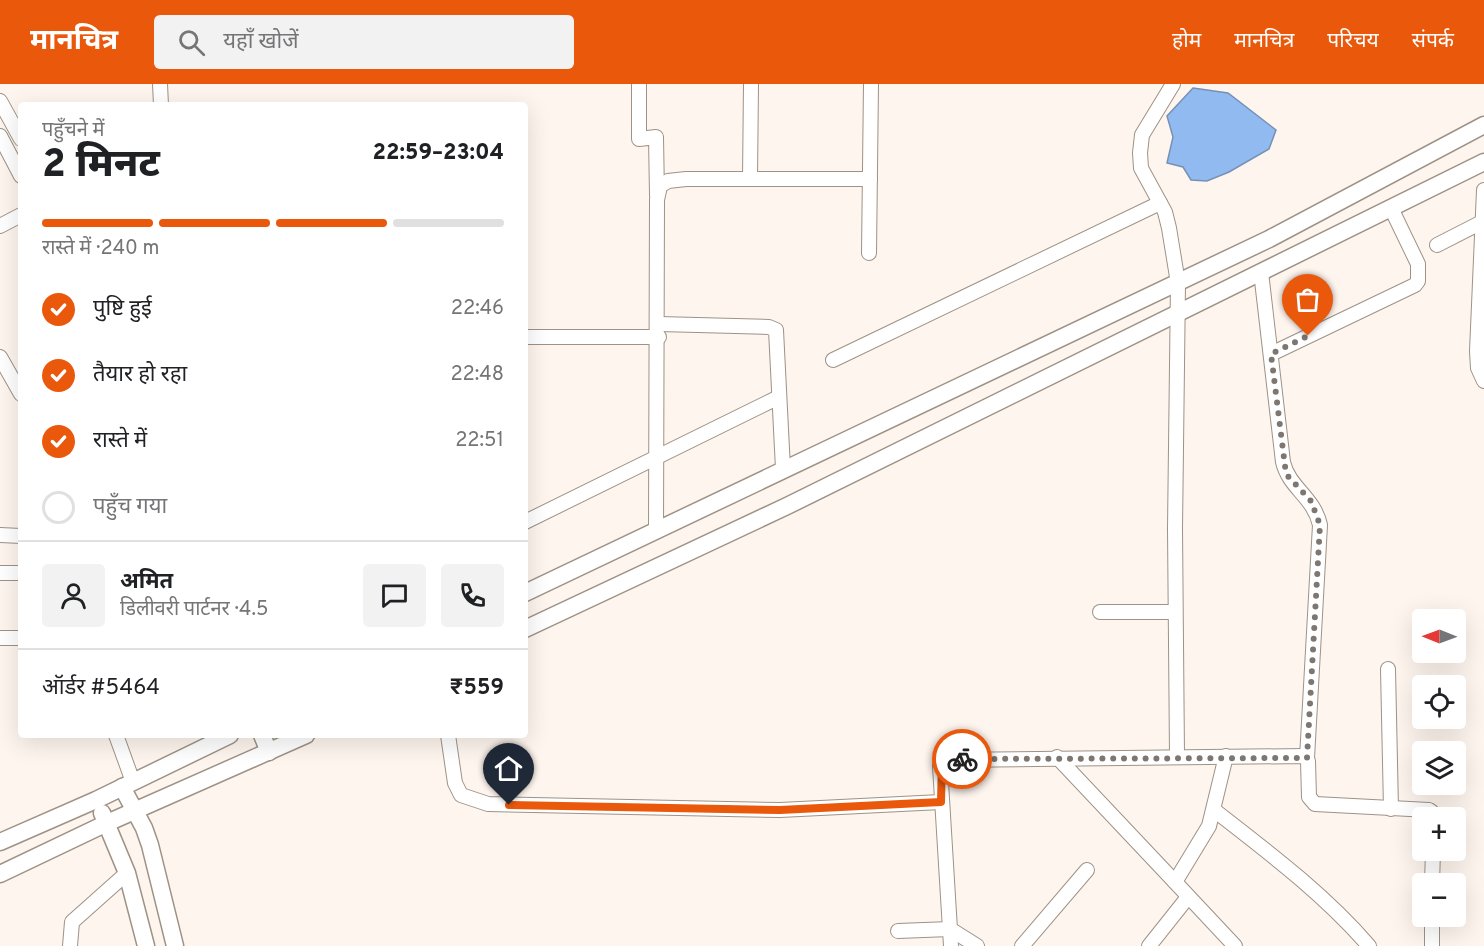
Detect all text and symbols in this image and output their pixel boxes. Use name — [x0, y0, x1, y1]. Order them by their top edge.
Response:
search box — [154, 15, 574, 69]
text: मानचित्र — [30, 24, 118, 60]
icon: search — [175, 26, 208, 59]
text: होम — [1172, 28, 1201, 55]
text: मानचित्र — [1234, 28, 1294, 55]
text: परिचय — [1327, 28, 1379, 55]
text: संपर्क — [1412, 28, 1454, 55]
text: यहाँ खोजें — [223, 29, 299, 56]
text: पहुँचने में — [42, 118, 104, 144]
text: 22:59–23:04 — [373, 140, 504, 167]
text: 2 मिनट — [42, 142, 160, 191]
text: रास्ते में · 240 m — [42, 236, 160, 262]
pin — [1282, 274, 1333, 336]
icon: bag — [1291, 283, 1324, 316]
icon: check — [42, 293, 75, 326]
text: पुष्टि हुई — [93, 296, 152, 323]
text: 22:46 — [451, 296, 504, 322]
icon: check — [42, 359, 75, 392]
text: तैयार हो रहा — [93, 362, 187, 389]
text: 22:48 — [450, 362, 504, 388]
icon: check — [42, 425, 75, 458]
text: रास्ते में — [93, 428, 147, 455]
text: 22:51 — [455, 428, 504, 454]
text: पहुँच गया — [93, 494, 167, 521]
button: person — [42, 564, 105, 627]
button: chat — [363, 564, 426, 627]
button: phone — [441, 564, 504, 627]
text: अमित — [120, 569, 173, 596]
text: डिलीवरी पार्टनर · 4.5 — [120, 597, 268, 623]
north arrow — [1412, 609, 1466, 663]
map controls — [1412, 609, 1466, 927]
text: ऑर्डर #5464 — [42, 675, 160, 702]
text: ₹559 — [449, 675, 504, 702]
button: locate — [1412, 675, 1466, 729]
courier — [932, 729, 992, 789]
button: layers — [1412, 741, 1466, 795]
pin — [483, 743, 534, 805]
icon: bike — [946, 743, 979, 776]
icon: home — [492, 752, 525, 785]
button: + — [1412, 807, 1466, 861]
button: − — [1412, 873, 1466, 927]

